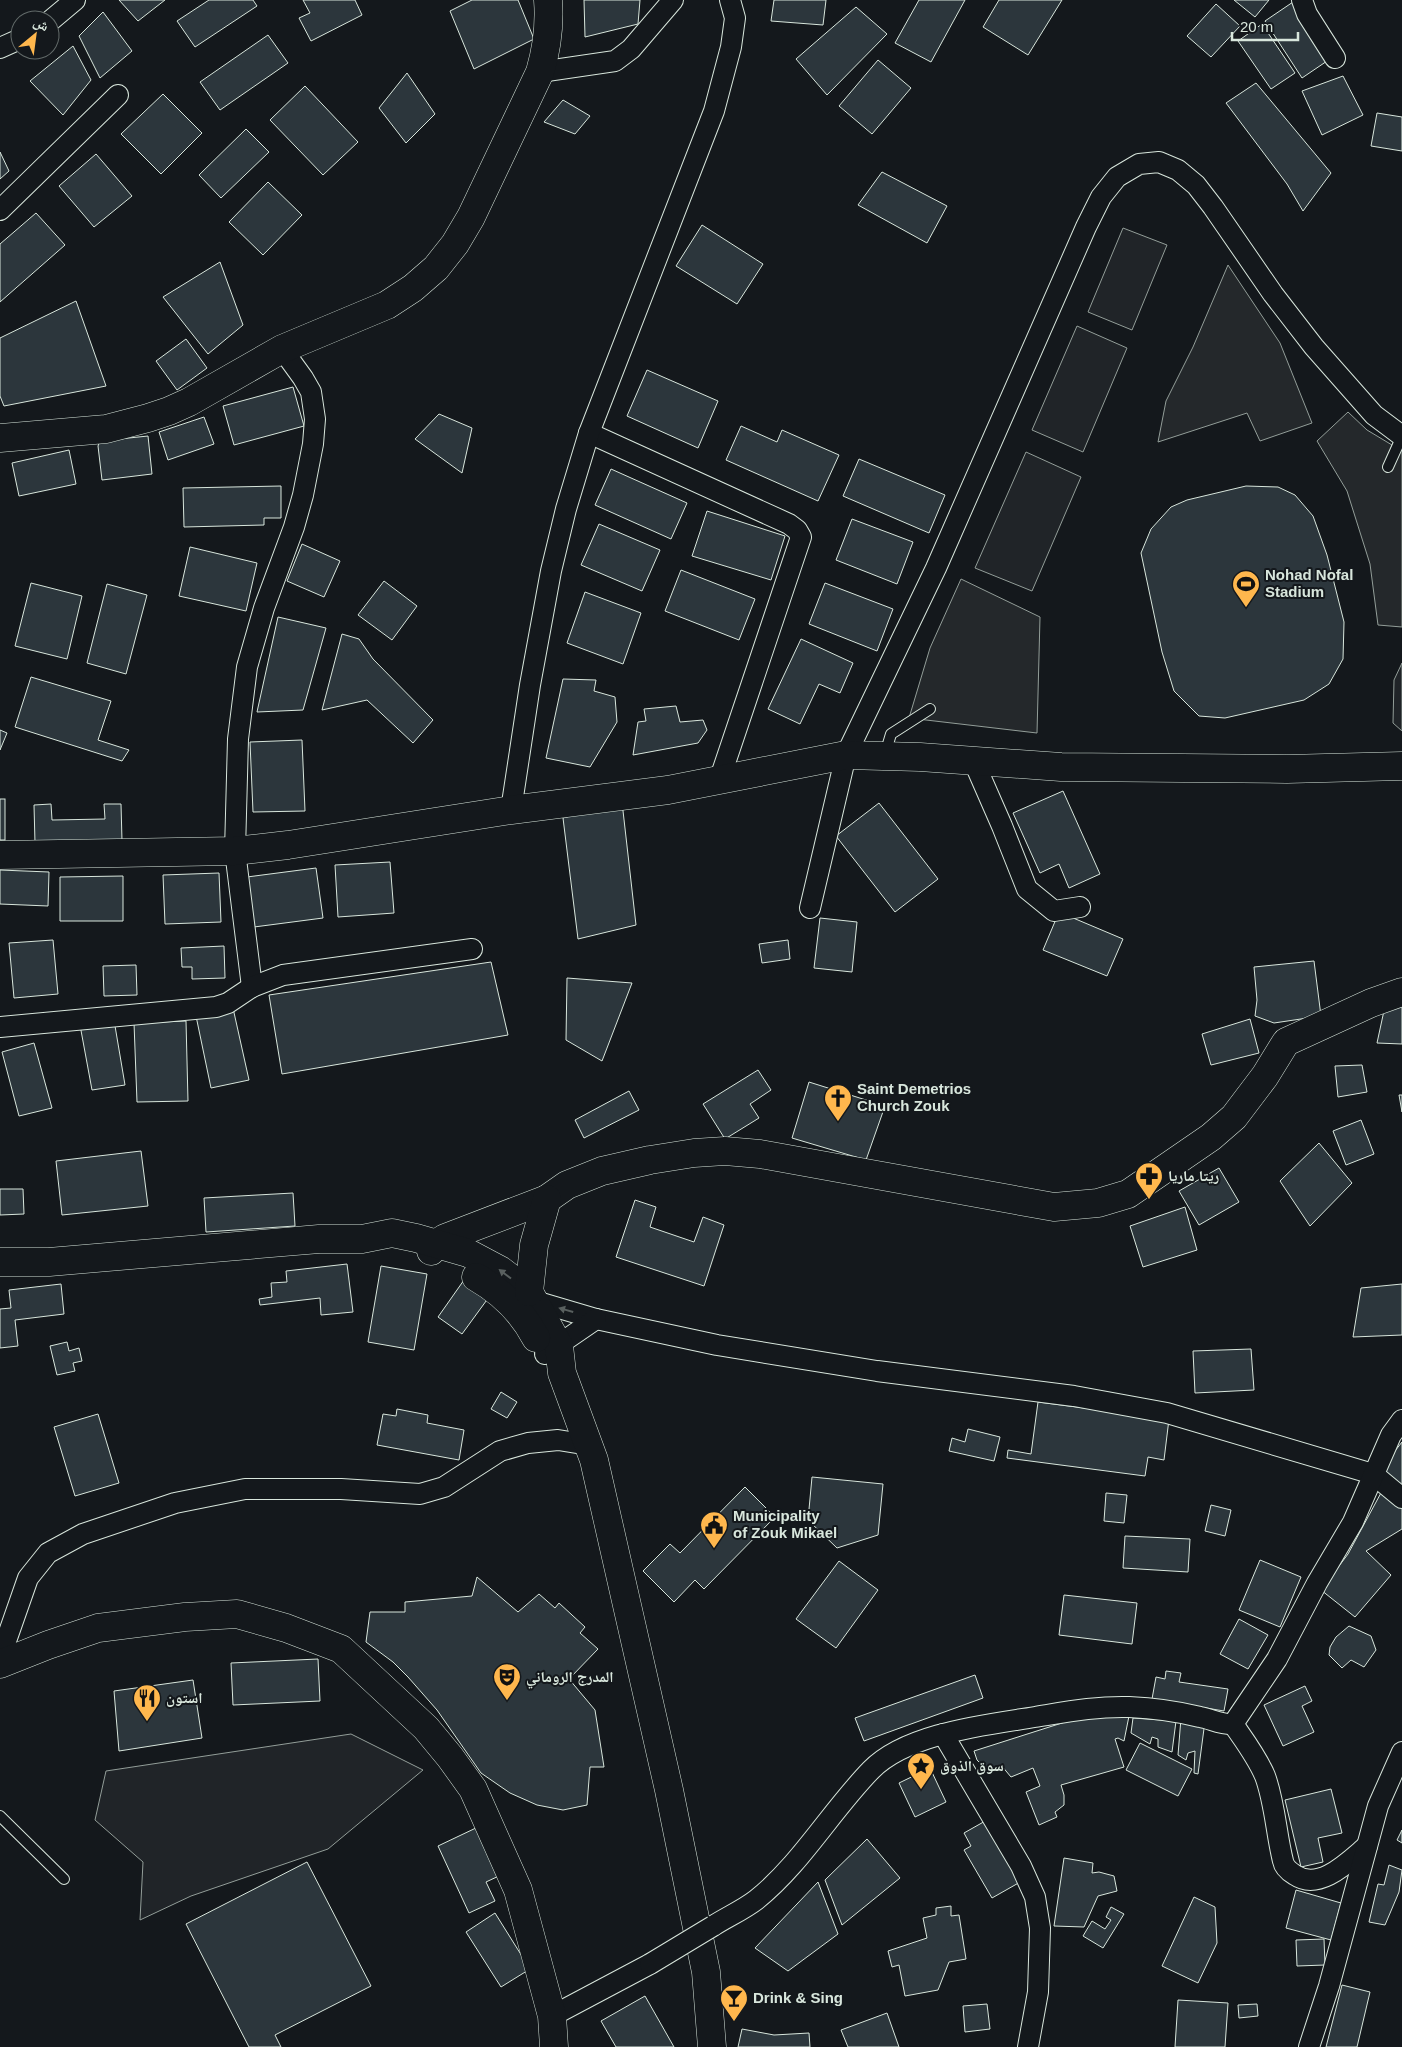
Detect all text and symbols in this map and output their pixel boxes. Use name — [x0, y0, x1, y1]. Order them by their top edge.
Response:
north arrow — [10, 10, 60, 60]
scale bar — [1232, 10, 1298, 42]
text: ش — [30, 13, 52, 35]
text: 20 m — [1240, 18, 1273, 35]
place label: Nohad Nofal Stadium — [1265, 566, 1353, 600]
sports icon: Nohad Nofal Stadium — [1231, 569, 1261, 608]
place label: Saint Demetrios Church Zouk — [857, 1080, 971, 1114]
church icon: Saint Demetrios Church Zouk — [823, 1083, 853, 1122]
pharmacy icon: ريتا ماريا — [1134, 1161, 1164, 1200]
place label: ريتا ماريا — [1168, 1167, 1220, 1184]
one-way arrow — [498, 1269, 512, 1279]
one-way arrow — [558, 1305, 573, 1313]
place label: Municipality of Zouk Mikael — [733, 1507, 837, 1541]
public building icon: Municipality of Zouk Mikael — [699, 1510, 729, 1549]
theatre icon: المدرج الروماني — [492, 1662, 522, 1701]
place label: المدرج الروماني — [526, 1668, 613, 1689]
restaurant icon: استون — [132, 1683, 162, 1722]
place label: استون — [166, 1689, 203, 1707]
place icon: سوق الذوق — [906, 1751, 936, 1790]
place label: سوق الذوق — [940, 1757, 1004, 1775]
bar icon: Drink & Sing — [719, 1983, 749, 2022]
place label: Drink & Sing — [753, 1989, 843, 2006]

